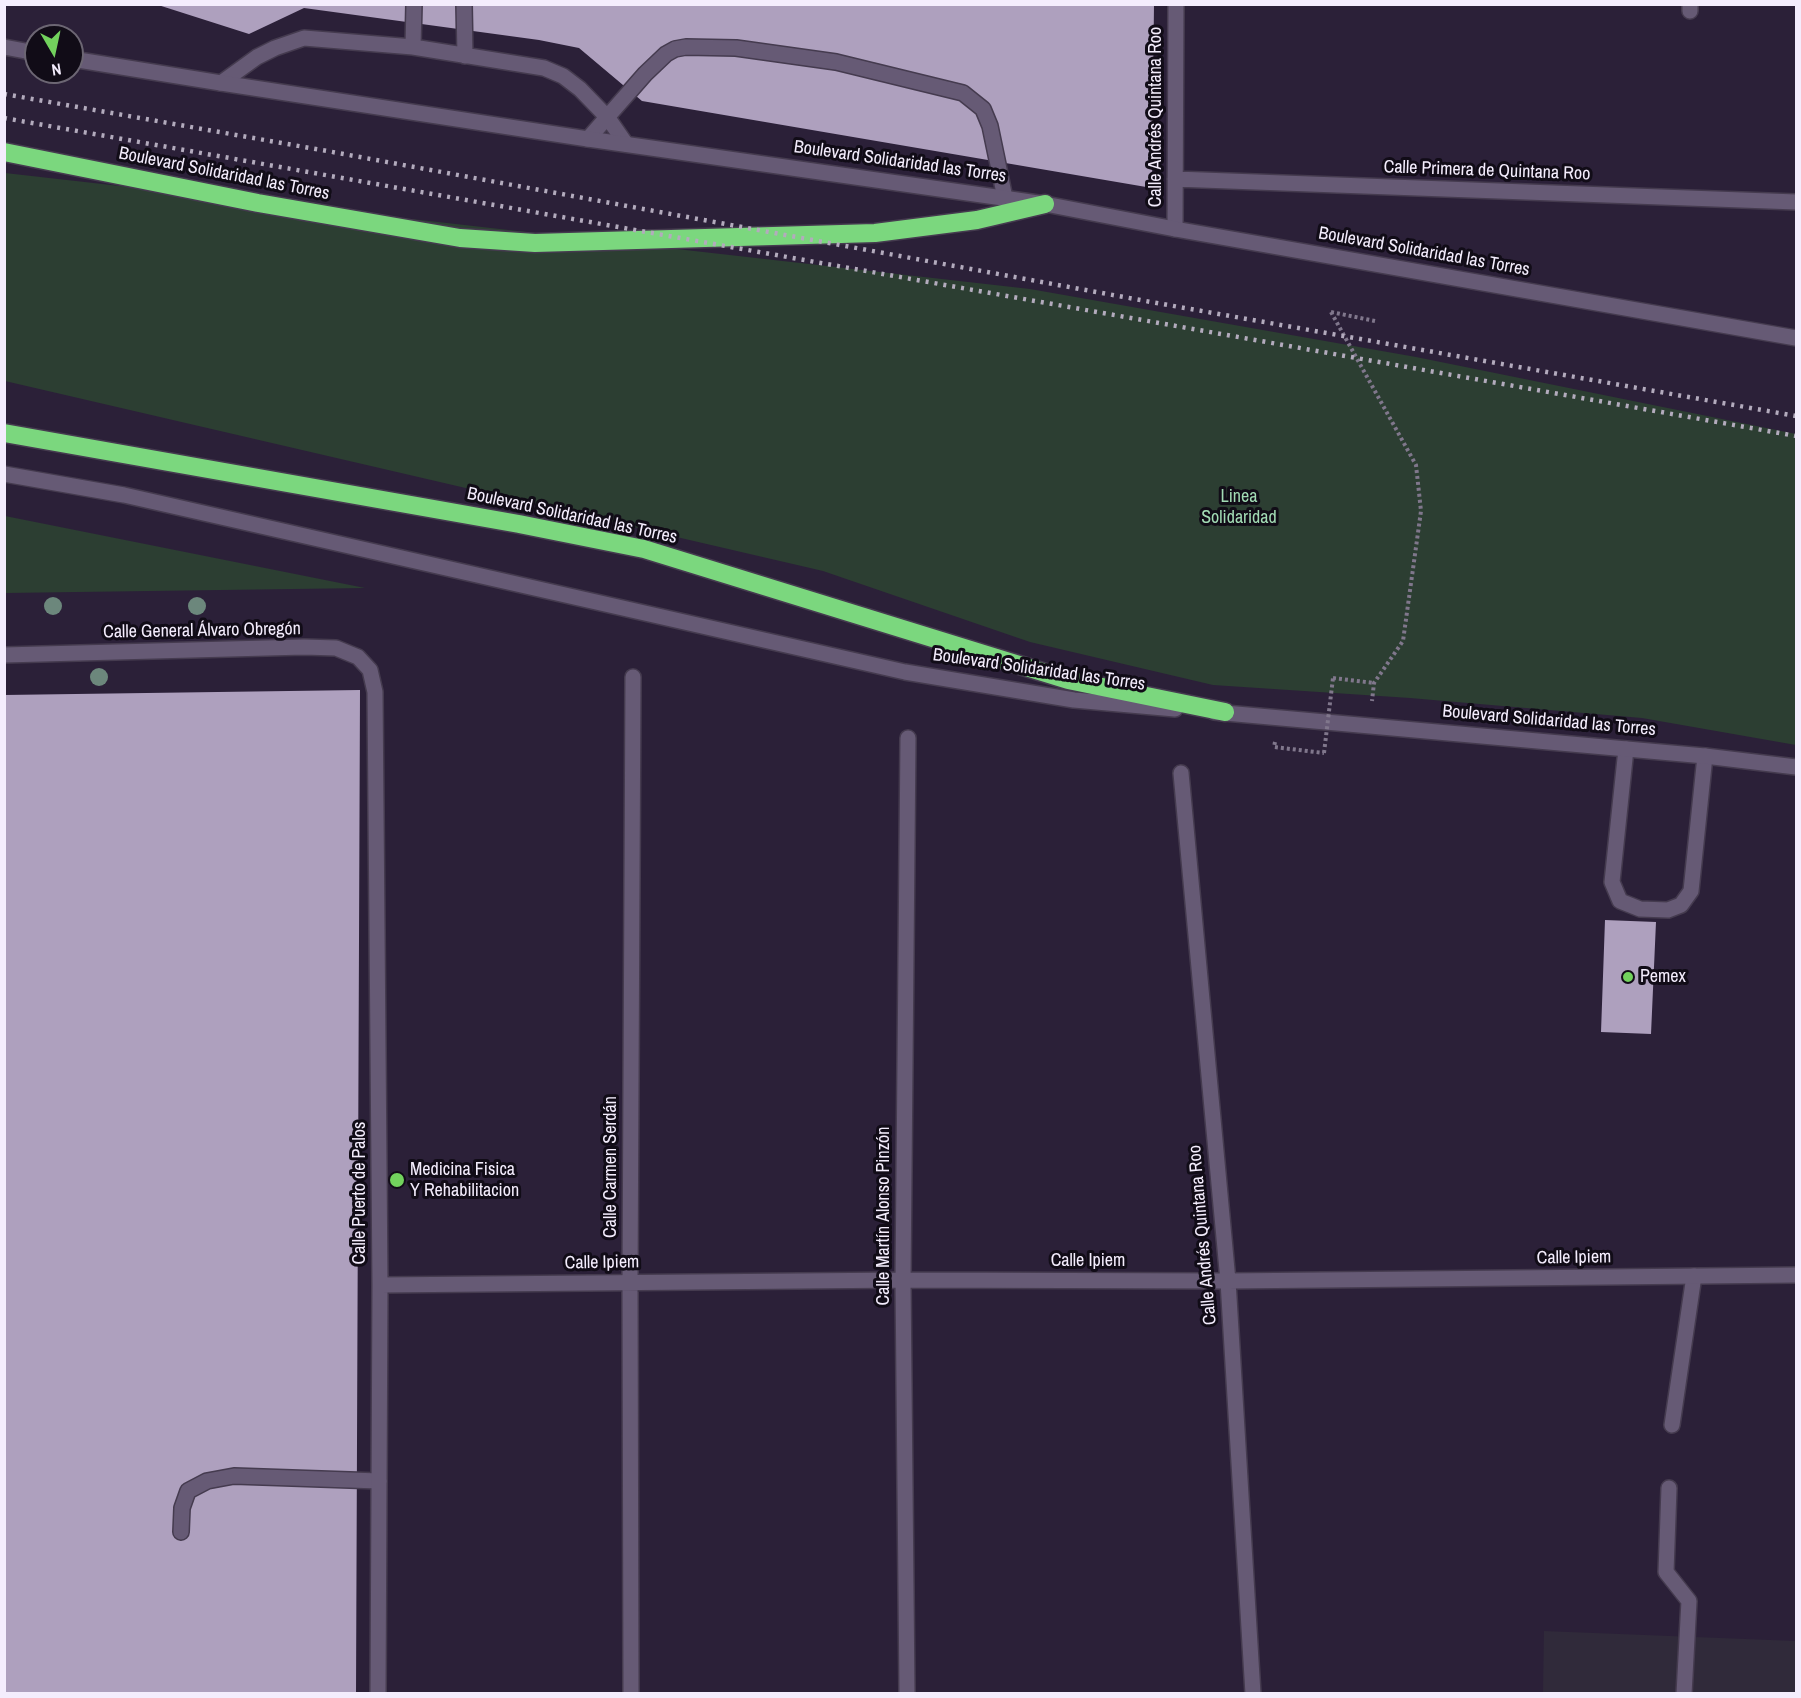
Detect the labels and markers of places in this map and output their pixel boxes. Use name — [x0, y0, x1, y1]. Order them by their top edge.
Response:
place label: Pemex — [1640, 966, 1686, 988]
marker: Pemex — [1621, 970, 1635, 984]
place label: Medicina Fisica Y Rehabilitacion — [410, 1159, 519, 1202]
marker: Medicina Fisica Y Rehabilitacion — [388, 1171, 406, 1189]

